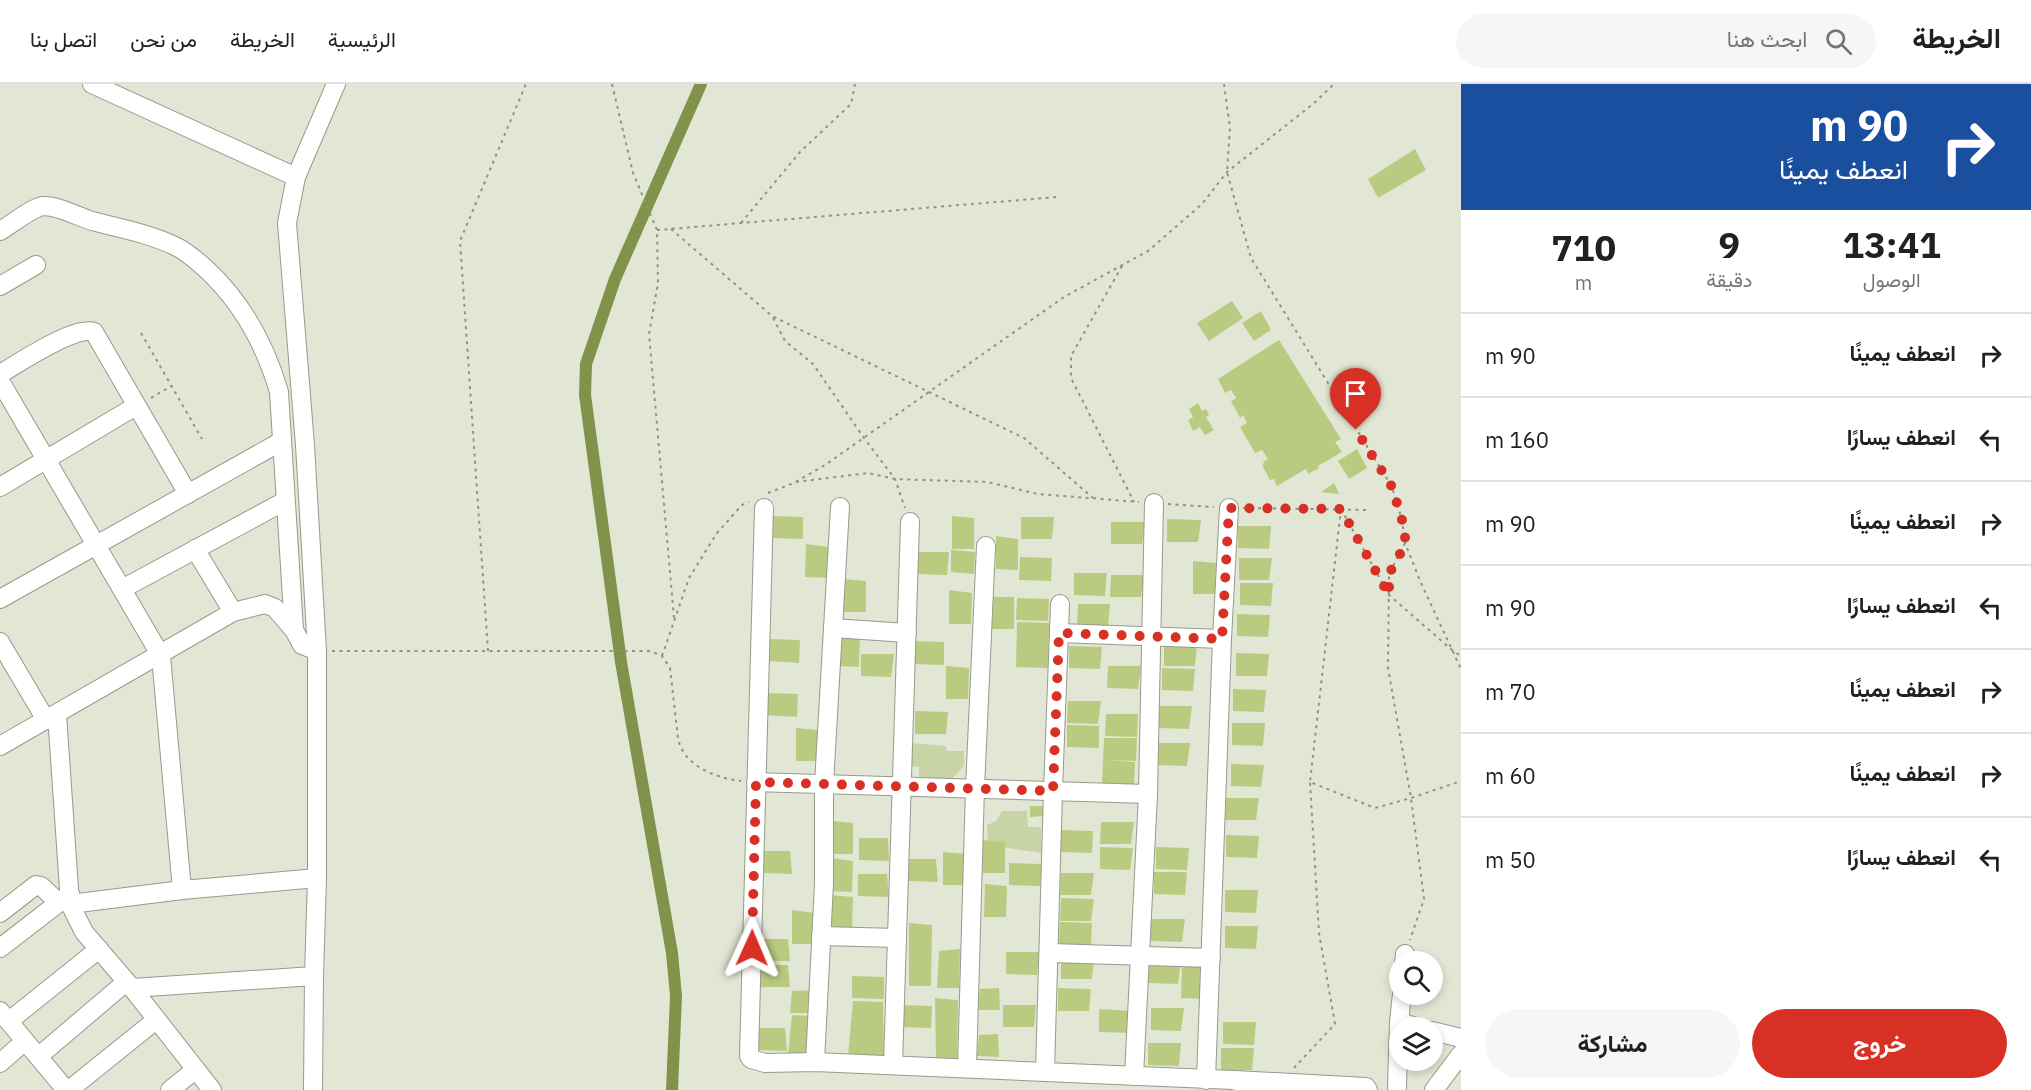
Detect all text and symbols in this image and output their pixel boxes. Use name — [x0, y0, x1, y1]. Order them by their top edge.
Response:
search box — [1456, 14, 1876, 68]
text: الخريطة — [1912, 19, 2001, 56]
text: ابحث هنا — [1727, 24, 1807, 53]
text: اتصل بنا — [30, 25, 97, 53]
text: من نحن — [130, 25, 197, 53]
text: الخريطة — [230, 25, 295, 53]
text: الرئيسية — [328, 25, 396, 53]
icon: search — [1822, 25, 1855, 58]
text: 90 m — [1810, 98, 1908, 153]
icon: right — [1929, 108, 2007, 186]
text: انعطف يمينًا — [1779, 151, 1908, 186]
text: 9 — [1718, 221, 1740, 268]
text: 13:41 — [1843, 221, 1941, 268]
text: 710 — [1551, 224, 1616, 271]
text: دقيقة — [1706, 266, 1752, 293]
text: الوصول — [1863, 266, 1921, 293]
text: m — [1575, 269, 1592, 296]
text: انعطف يمينًا — [1849, 338, 1956, 367]
icon: right — [1974, 339, 2007, 372]
text: 90 m — [1485, 341, 1536, 370]
pin — [1330, 368, 1381, 430]
icon: arrive — [1339, 377, 1372, 410]
text: انعطف يسارًا — [1847, 422, 1956, 451]
icon: left — [1974, 423, 2007, 456]
text: 160 m — [1485, 425, 1549, 454]
text: انعطف يمينًا — [1849, 506, 1956, 535]
icon: right — [1974, 507, 2007, 540]
text: 90 m — [1485, 509, 1536, 538]
text: انعطف يسارًا — [1847, 590, 1956, 619]
icon: left — [1974, 591, 2007, 624]
text: 90 m — [1485, 593, 1536, 622]
text: انعطف يمينًا — [1849, 674, 1956, 703]
icon: right — [1974, 675, 2007, 708]
text: 70 m — [1485, 677, 1536, 706]
text: انعطف يمينًا — [1849, 758, 1956, 787]
icon: right — [1974, 759, 2007, 792]
text: 60 m — [1485, 761, 1536, 790]
text: انعطف يسارًا — [1847, 842, 1956, 871]
icon: left — [1974, 843, 2007, 876]
text: 50 m — [1485, 845, 1536, 874]
position arrow — [720, 916, 784, 980]
map controls — [1389, 951, 1443, 1071]
button: search — [1389, 951, 1443, 1005]
button: مشاركة — [1485, 1009, 1740, 1078]
button: خروج — [1752, 1009, 2007, 1078]
button: layers — [1389, 1017, 1443, 1071]

